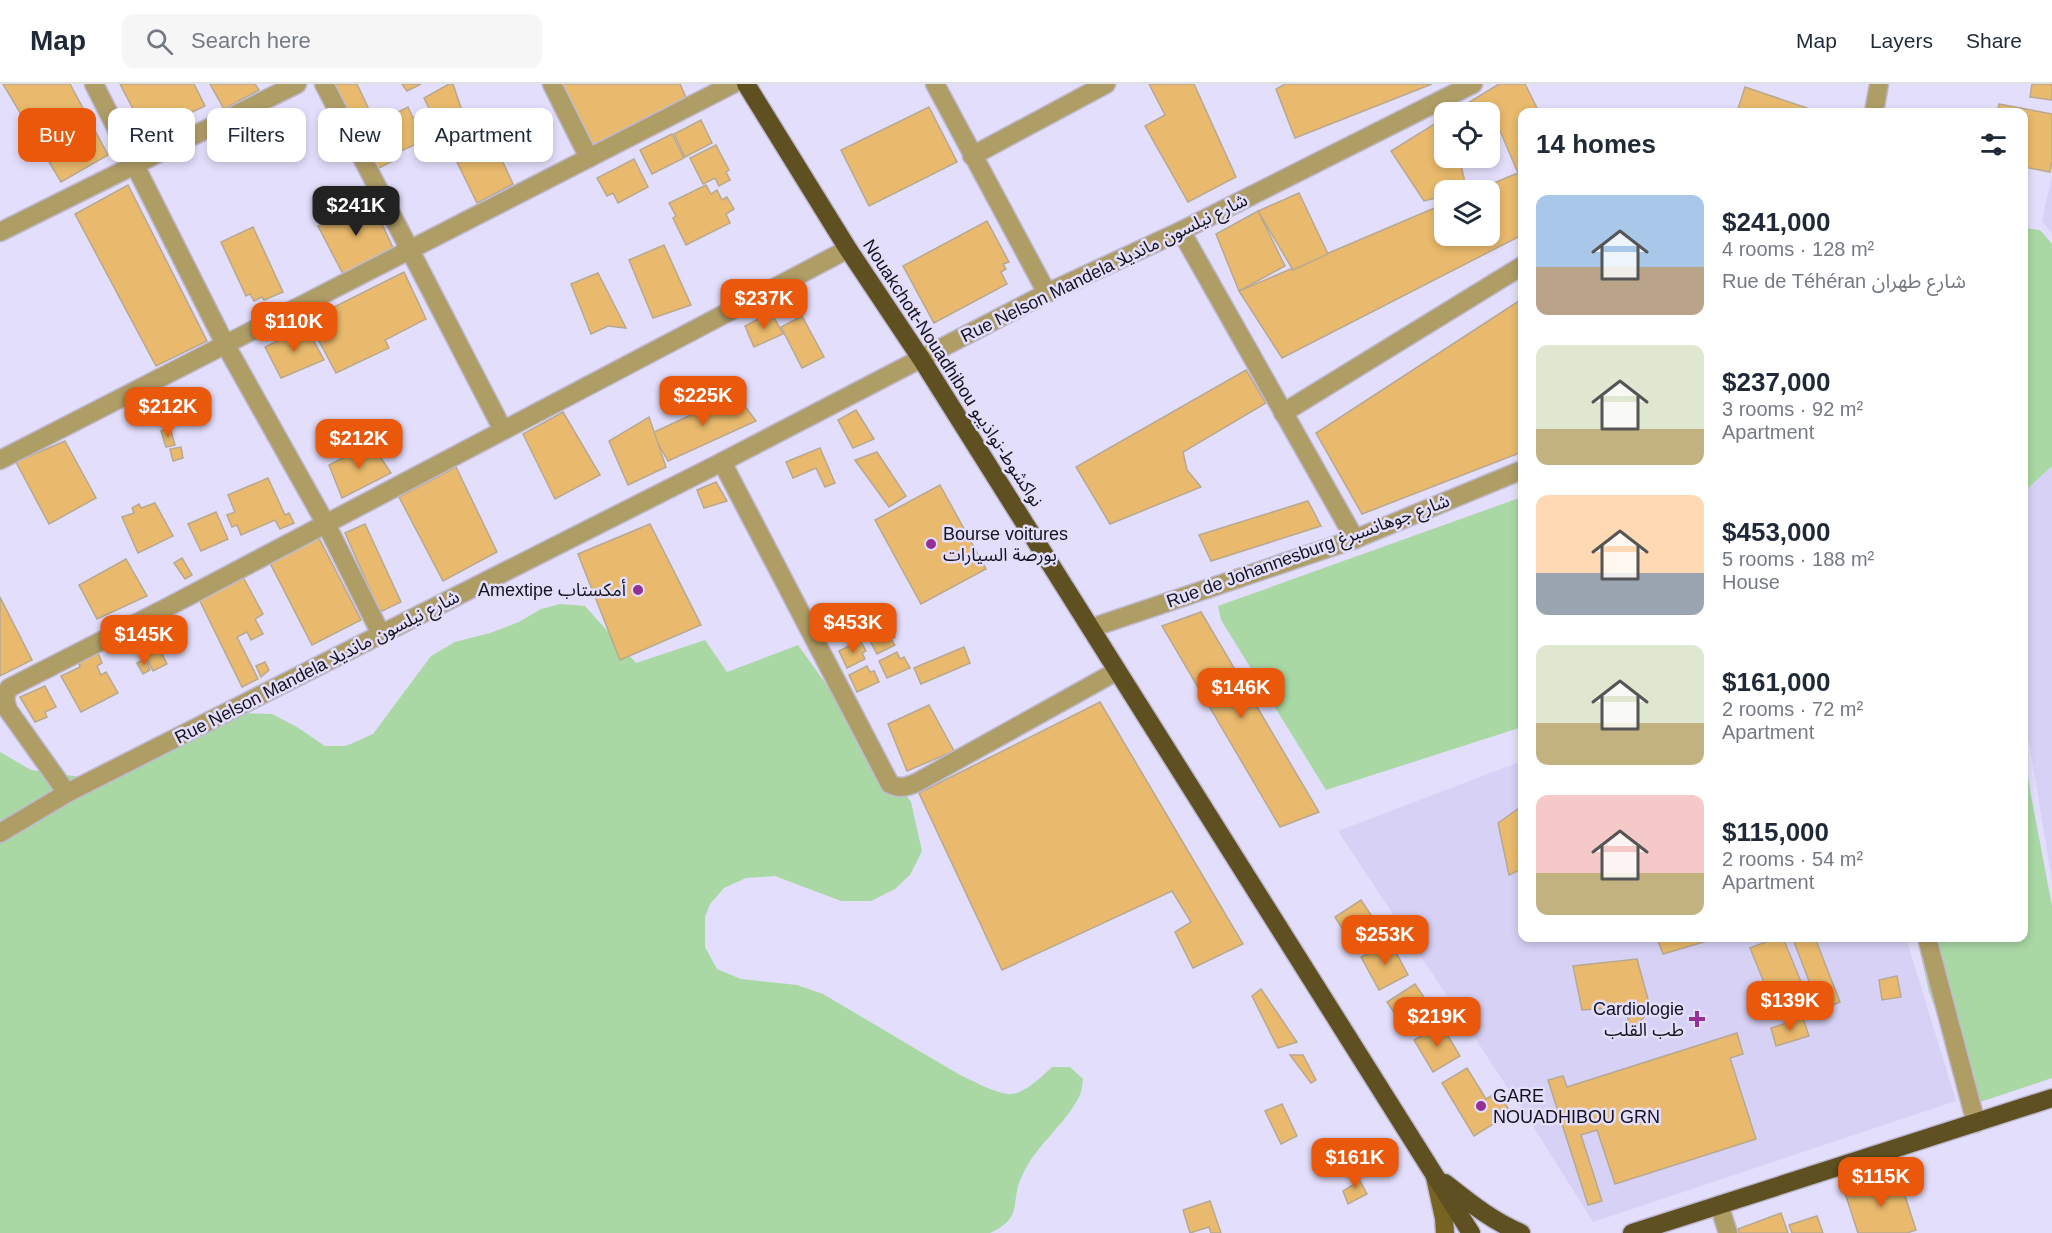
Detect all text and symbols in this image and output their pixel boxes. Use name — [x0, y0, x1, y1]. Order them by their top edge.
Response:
search box — [122, 14, 542, 68]
text: Map — [30, 25, 86, 56]
icon: search — [143, 25, 176, 58]
text: Search here — [191, 28, 311, 53]
text: Map — [1796, 29, 1837, 52]
text: Layers — [1870, 29, 1933, 52]
text: Share — [1966, 29, 2022, 52]
map controls — [1434, 102, 1500, 246]
button: locate — [1434, 102, 1500, 168]
chip: Buy — [18, 108, 96, 162]
chip: Rent — [108, 108, 195, 162]
chip: Filters — [207, 108, 306, 162]
chip: New — [318, 108, 402, 162]
chip: Apartment — [414, 108, 553, 162]
icon: filters — [1977, 128, 2010, 161]
text: 14 homes — [1536, 129, 1656, 159]
button: layers — [1434, 180, 1500, 246]
pin: $241K — [314, 186, 398, 237]
street label: Rue Nelson Mandela شارع نيلسون مانديلا — [957, 190, 1252, 350]
text: $241K — [327, 194, 385, 216]
text: $241,000 — [1722, 207, 1830, 237]
icon: home — [1584, 219, 1656, 291]
street label: Nouakchott-Nouadhibou نواكشوط-نواذيبو — [858, 236, 1047, 511]
text: 4 rooms · 128 m² — [1722, 238, 1874, 260]
text: Rue de Téhéran شارع طهران — [1722, 270, 1966, 292]
pin: $237K — [722, 279, 806, 330]
text: $237K — [735, 287, 793, 309]
pin: $110K — [252, 302, 336, 353]
text: $110K — [265, 310, 323, 332]
text: $237,000 — [1722, 367, 1830, 397]
icon: home — [1584, 369, 1656, 441]
pin: $225K — [661, 376, 745, 427]
text: $225K — [674, 384, 732, 406]
pin: $212K — [126, 387, 210, 438]
text: $212K — [139, 395, 197, 417]
text: 3 rooms · 92 m² — [1722, 398, 1863, 420]
pin: $212K — [317, 419, 401, 470]
text: Apartment — [1722, 421, 1814, 443]
text: $212K — [330, 427, 388, 449]
street label: Rue de Johannesburg شارع جوهانسبرغ — [1164, 490, 1453, 615]
text: $453,000 — [1722, 517, 1830, 547]
icon: home — [1584, 519, 1656, 591]
place label: Bourse voitures بورصة السيارات — [943, 524, 1068, 566]
marker: Bourse voitures بورصة السيارات — [924, 537, 938, 551]
text: 5 rooms · 188 m² — [1722, 548, 1874, 570]
text: House — [1722, 571, 1780, 593]
place label: Amextipe أمكستاب — [478, 579, 626, 600]
marker: Amextipe أمكستاب — [631, 583, 645, 597]
street label: Rue Nelson Mandela شارع نيلسون مانديلا — [171, 586, 464, 751]
pin: $453K — [811, 603, 895, 654]
text: $453K — [824, 611, 882, 633]
pin: $145K — [102, 615, 186, 666]
text: $145K — [115, 623, 173, 645]
text: $161,000 — [1722, 667, 1830, 697]
pin: $146K — [1199, 668, 1283, 719]
icon: home — [1584, 669, 1656, 741]
text: $146K — [1212, 676, 1270, 698]
text: 2 rooms · 72 m² — [1722, 698, 1863, 720]
text: Apartment — [1722, 721, 1814, 743]
text: $115,000 — [1722, 817, 1829, 847]
icon: home — [1584, 819, 1656, 891]
text: 2 rooms · 54 m² — [1722, 848, 1863, 870]
text: Apartment — [1722, 871, 1814, 893]
pin: $253K — [1343, 915, 1427, 966]
text: $253K — [1356, 923, 1414, 945]
pin: $139K — [1748, 981, 1832, 1032]
text: $139K — [1761, 989, 1819, 1011]
pin: $219K — [1395, 997, 1479, 1048]
place label: Cardiologie طب القلب — [1593, 999, 1684, 1040]
text: $219K — [1408, 1005, 1466, 1027]
marker: Cardiologie طب القلب — [1688, 1010, 1706, 1028]
place label: GARE NOUADHIBOU GRN — [1493, 1086, 1660, 1127]
marker: GARE NOUADHIBOU GRN — [1474, 1099, 1488, 1113]
pin: $161K — [1313, 1138, 1397, 1189]
text: $161K — [1326, 1146, 1384, 1168]
pin: $115K — [1839, 1157, 1923, 1208]
text: $115K — [1852, 1165, 1910, 1187]

